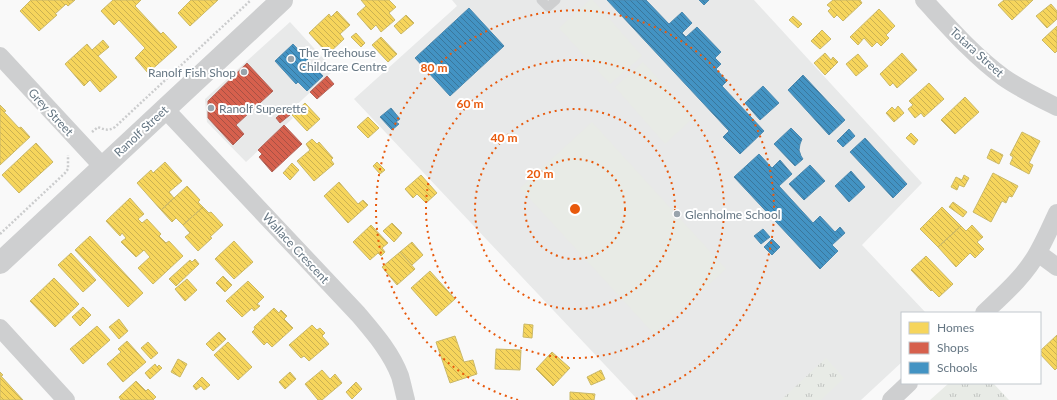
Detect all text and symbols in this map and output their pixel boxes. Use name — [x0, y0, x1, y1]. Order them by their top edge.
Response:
street label: Totara Street — [947, 24, 1008, 81]
place label: The Treehouse Childcare Centre — [299, 45, 387, 74]
marker: The Treehouse Childcare Centre — [286, 54, 296, 64]
text: 80 m — [421, 60, 447, 75]
place label: Ranolf Fish Shop — [148, 65, 236, 80]
marker: Ranolf Fish Shop — [239, 67, 249, 77]
street label: Grey Street — [25, 85, 77, 139]
text: 60 m — [457, 96, 483, 111]
place label: Ranolf Superette — [219, 101, 307, 116]
street label: Ranolf Street — [111, 102, 172, 160]
marker: Ranolf Superette — [206, 103, 216, 113]
text: 40 m — [491, 130, 517, 145]
text: 20 m — [527, 166, 553, 181]
centre of rings — [568, 202, 582, 216]
place label: Glenholme School — [685, 207, 781, 222]
marker: Glenholme School — [672, 209, 682, 219]
street label: Wallace Crescent — [260, 210, 333, 287]
legend — [901, 312, 1041, 384]
text: Homes — [937, 320, 974, 335]
text: Shops — [937, 340, 969, 355]
text: Schools — [937, 360, 978, 375]

